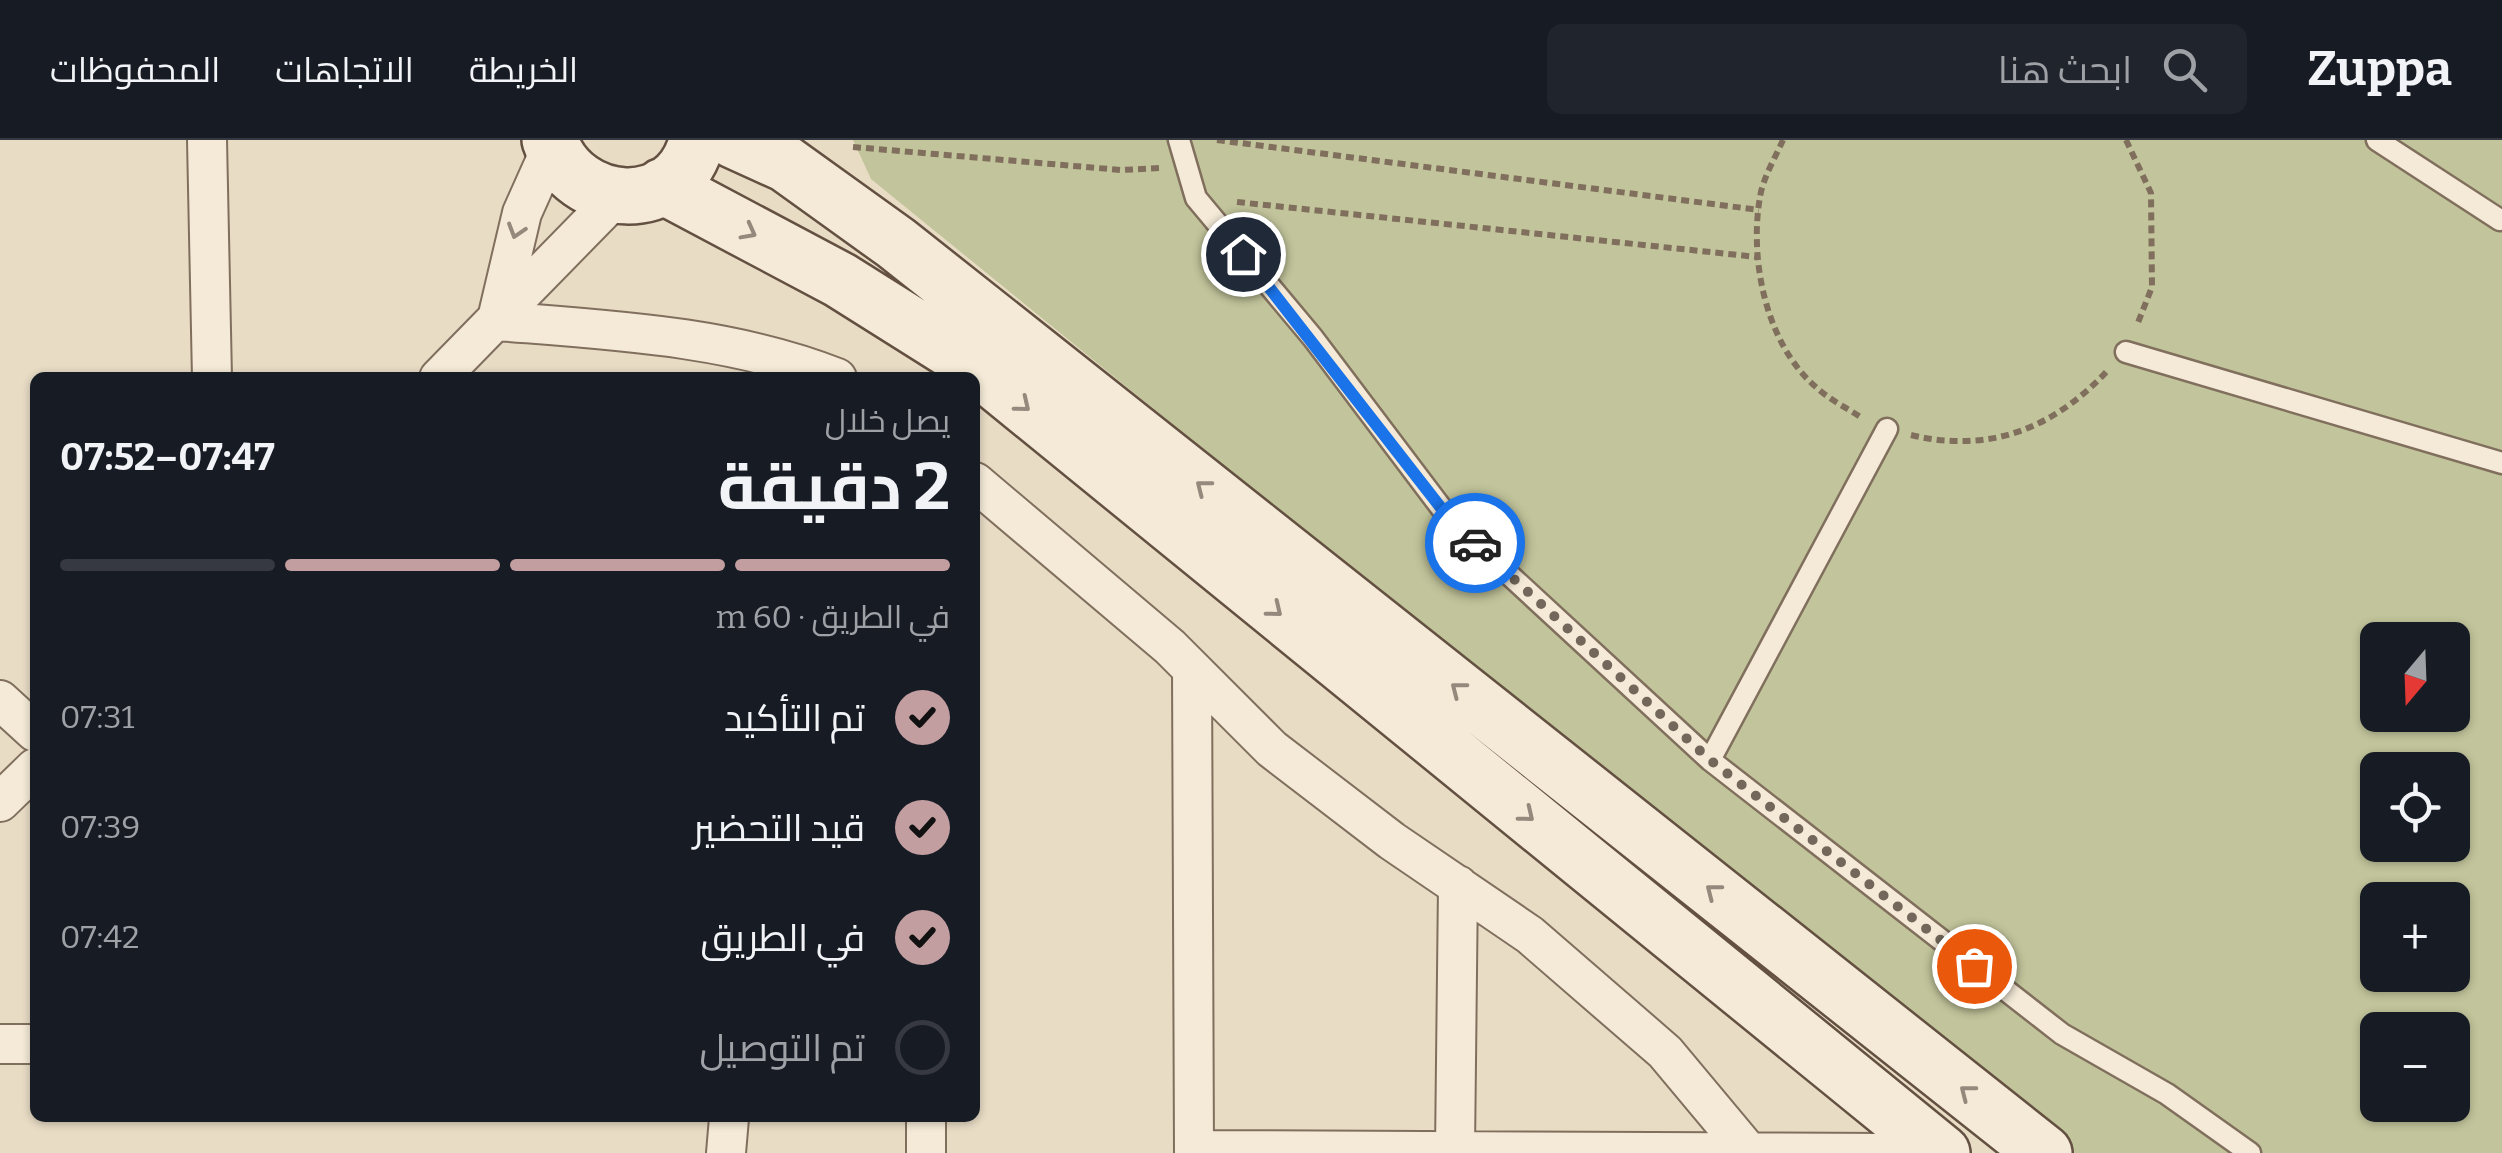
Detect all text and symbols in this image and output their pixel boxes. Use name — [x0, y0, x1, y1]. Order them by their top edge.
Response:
search box — [1547, 24, 2247, 114]
text: Zuppa — [2307, 40, 2452, 98]
icon: search — [2157, 42, 2212, 97]
text: ابحث هنا — [1998, 47, 2132, 93]
text: المحفوظات — [50, 49, 220, 91]
text: الاتجاهات — [275, 49, 414, 91]
text: الخريطة — [469, 49, 578, 91]
pin — [1201, 212, 1286, 297]
one-way arrow — [738, 220, 756, 239]
one-way arrow — [507, 222, 528, 239]
icon: home — [1216, 227, 1271, 282]
one-way arrow — [1012, 393, 1030, 411]
text: يصل خلال — [825, 402, 950, 440]
text: 07:47–07:52 — [60, 434, 275, 480]
text: 2 دقيقة — [718, 448, 950, 526]
one-way arrow — [1196, 481, 1214, 499]
courier — [1425, 493, 1525, 593]
icon: car — [1448, 516, 1503, 571]
text: في الطريق · 60 m — [716, 598, 950, 636]
one-way arrow — [1264, 598, 1282, 616]
north arrow — [2360, 622, 2470, 732]
map controls — [2360, 622, 2470, 1122]
one-way arrow — [1451, 683, 1469, 701]
icon: check — [895, 690, 950, 745]
text: تم التأكيد — [724, 695, 865, 741]
text: 07:31 — [60, 698, 135, 736]
button: locate — [2360, 752, 2470, 862]
icon: check — [895, 800, 950, 855]
one-way arrow — [1516, 803, 1534, 821]
text: قيد التحضير — [693, 805, 865, 851]
text: 07:39 — [60, 808, 140, 846]
button: + — [2360, 882, 2470, 992]
one-way arrow — [1706, 885, 1724, 902]
icon: check — [895, 910, 950, 965]
text: في الطريق — [701, 915, 865, 961]
text: 07:42 — [60, 918, 139, 956]
pin — [1932, 924, 2017, 1009]
icon: bag — [1947, 939, 2002, 994]
button: − — [2360, 1012, 2470, 1122]
text: تم التوصيل — [700, 1025, 865, 1071]
one-way arrow — [1961, 1087, 1979, 1104]

